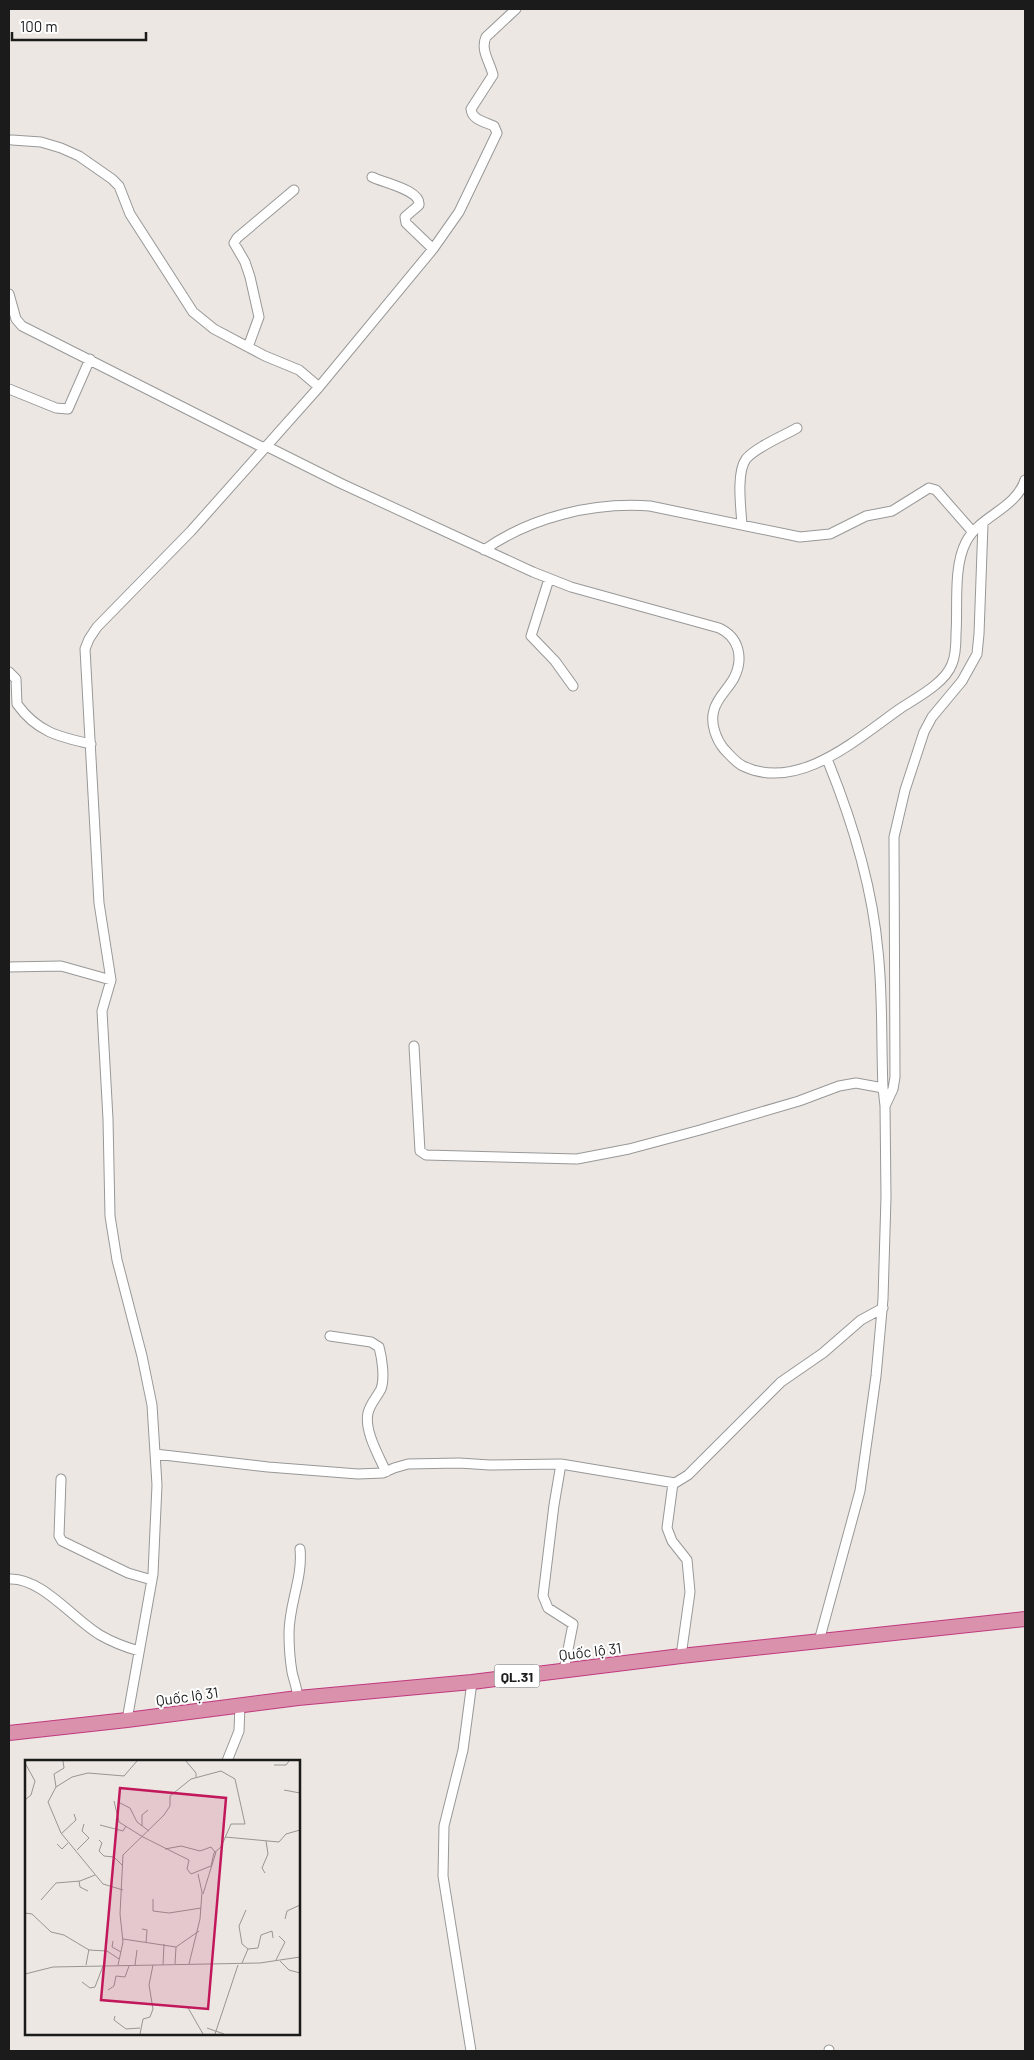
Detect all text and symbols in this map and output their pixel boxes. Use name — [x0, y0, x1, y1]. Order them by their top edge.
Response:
scale bar — [12, 10, 146, 42]
text: 100 m — [20, 17, 58, 35]
street label: Quốc lộ 31 — [558, 1638, 622, 1664]
road number: QL.31 — [494, 1664, 540, 1688]
street label: Quốc lộ 31 — [155, 1683, 219, 1709]
inset map — [25, 1760, 300, 2035]

